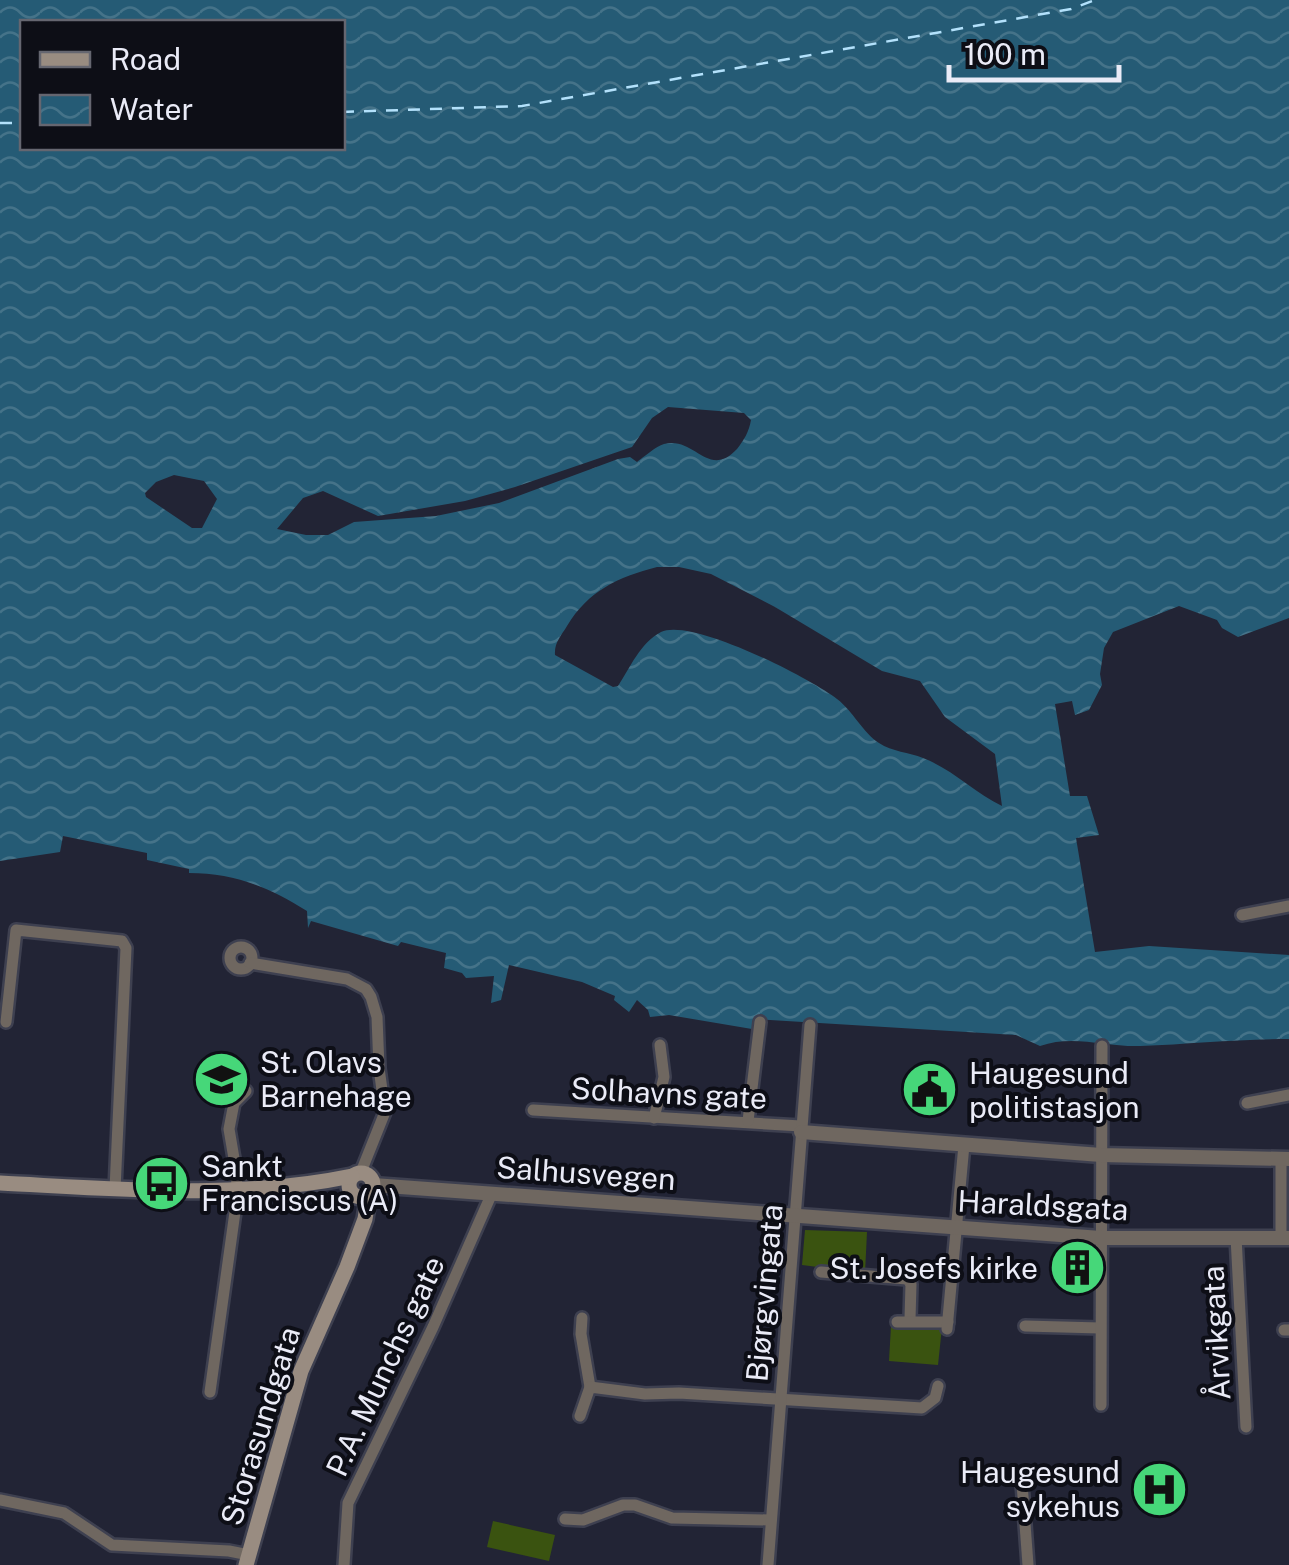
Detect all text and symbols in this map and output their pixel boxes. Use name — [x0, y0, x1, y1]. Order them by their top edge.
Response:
legend — [20, 20, 345, 150]
scale bar — [949, 20, 1119, 82]
text: 100 m — [964, 36, 1046, 72]
text: Road — [110, 41, 181, 77]
text: Water — [110, 91, 193, 127]
place label: St. Olavs Barnehage — [260, 1044, 412, 1114]
school or university icon: St. Olavs Barnehage — [191, 1049, 251, 1109]
place label: Haugesund politistasjon — [969, 1055, 1139, 1125]
public building icon: Haugesund politistasjon — [900, 1060, 960, 1120]
street label: Solhavns gate — [570, 1070, 768, 1116]
place label: Sankt Franciscus (A) — [201, 1148, 398, 1218]
street label: Salhusvegen — [495, 1149, 677, 1197]
bus stop icon: Sankt Franciscus (A) — [132, 1153, 192, 1213]
street label: Haraldsgata — [957, 1183, 1129, 1227]
street label: Bjørgvingata — [738, 1203, 790, 1383]
building icon: St. Josefs kirke — [1047, 1238, 1107, 1298]
street label: P.A. Munchs gate — [318, 1250, 452, 1482]
place label: St. Josefs kirke — [829, 1250, 1038, 1286]
street label: Årvikgata — [1193, 1265, 1238, 1401]
street label: Storasundgata — [213, 1322, 307, 1530]
place label: Haugesund sykehus — [960, 1454, 1120, 1524]
hospital icon: Haugesund sykehus — [1129, 1459, 1189, 1519]

